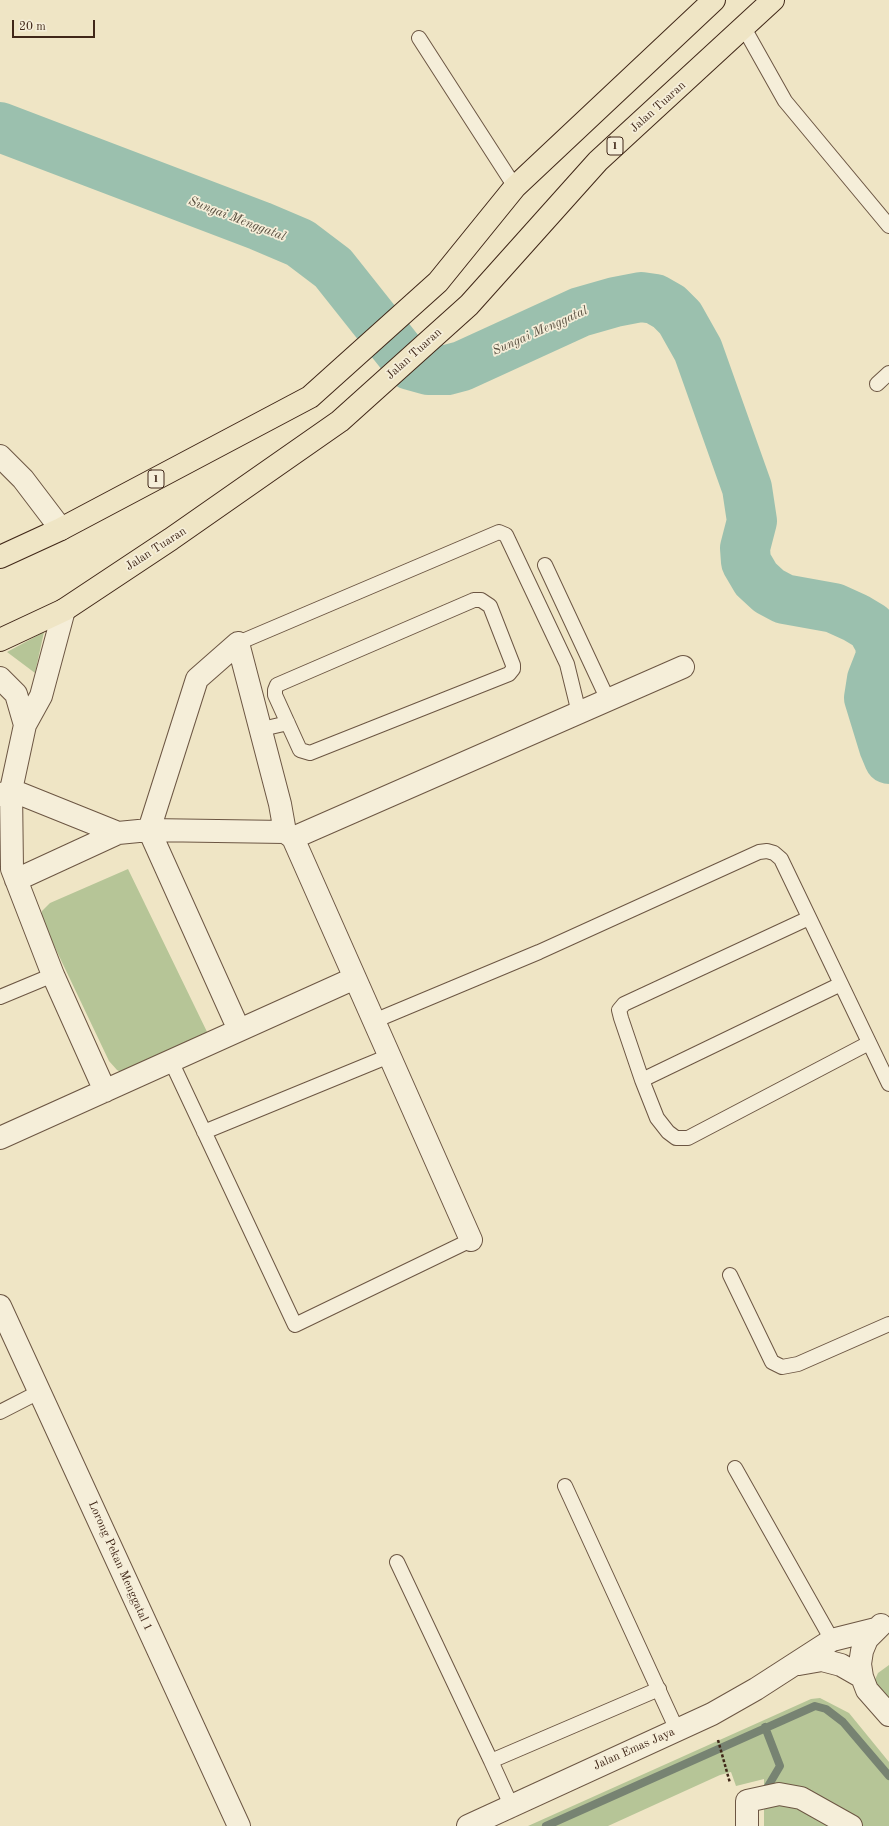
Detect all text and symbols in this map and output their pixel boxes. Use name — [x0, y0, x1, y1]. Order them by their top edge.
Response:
scale bar — [14, 12, 97, 38]
text: 20 m — [19, 21, 46, 33]
street label: Jalan Tuaran — [627, 78, 689, 136]
road number: 1 — [607, 137, 623, 155]
water label: Sungai Menggatal — [186, 193, 288, 245]
water label: Sungai Menggatal — [490, 303, 590, 359]
street label: Jalan Tuaran — [383, 325, 445, 383]
road number: 1 — [148, 470, 164, 488]
street label: Jalan Tuaran — [123, 524, 189, 574]
street label: Lorong Pekan Menggatal 1 — [85, 1499, 155, 1633]
street label: Jalan Emas Jaya — [591, 1725, 677, 1773]

